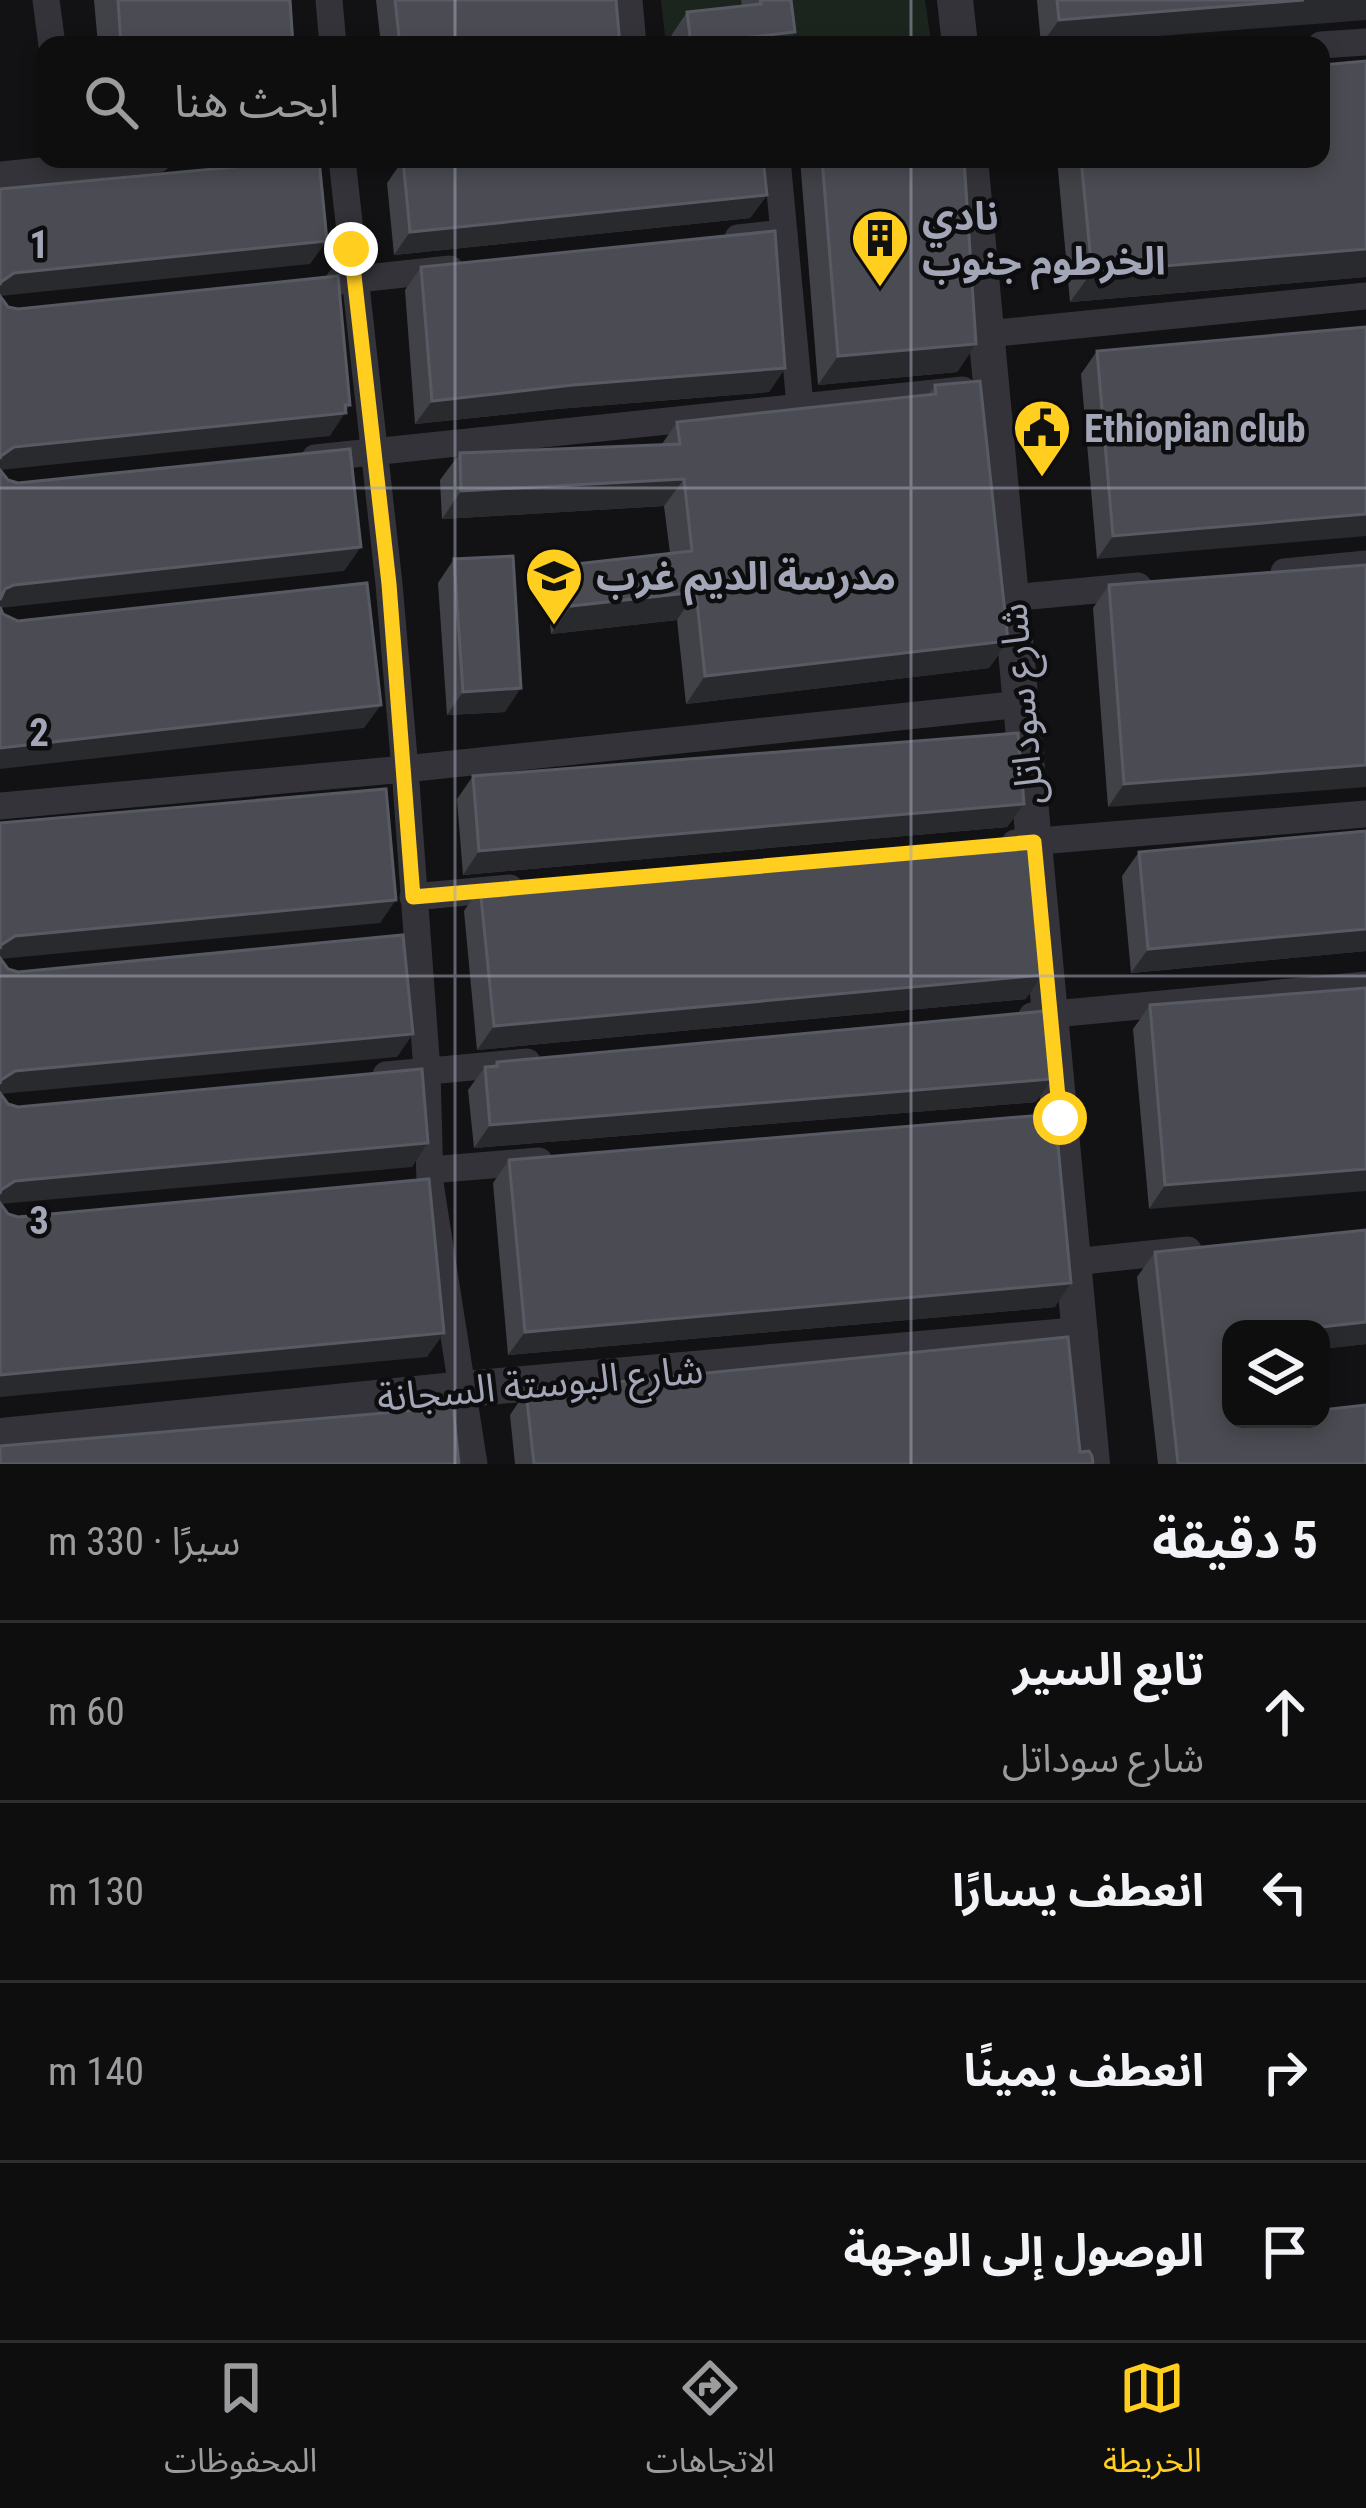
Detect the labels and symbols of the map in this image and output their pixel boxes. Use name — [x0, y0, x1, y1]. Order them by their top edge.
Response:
place label: نادي الخرطوم جنوب — [922, 194, 1166, 291]
building icon: نادي الخرطوم جنوب — [849, 207, 911, 289]
text: 1 — [29, 222, 49, 268]
route end — [324, 222, 378, 276]
public building icon: Ethiopian club — [1011, 397, 1073, 479]
place label: Ethiopian club — [1084, 406, 1305, 452]
school or university icon: مدرسة الديم غرب — [523, 545, 585, 627]
place label: مدرسة الديم غرب — [596, 554, 896, 606]
street label: شارع سوداتل — [990, 601, 1059, 807]
text: 2 — [29, 710, 49, 756]
route start — [1033, 1091, 1087, 1145]
text: 3 — [29, 1198, 49, 1244]
street label: شارع البوستة السجانة — [375, 1347, 706, 1426]

